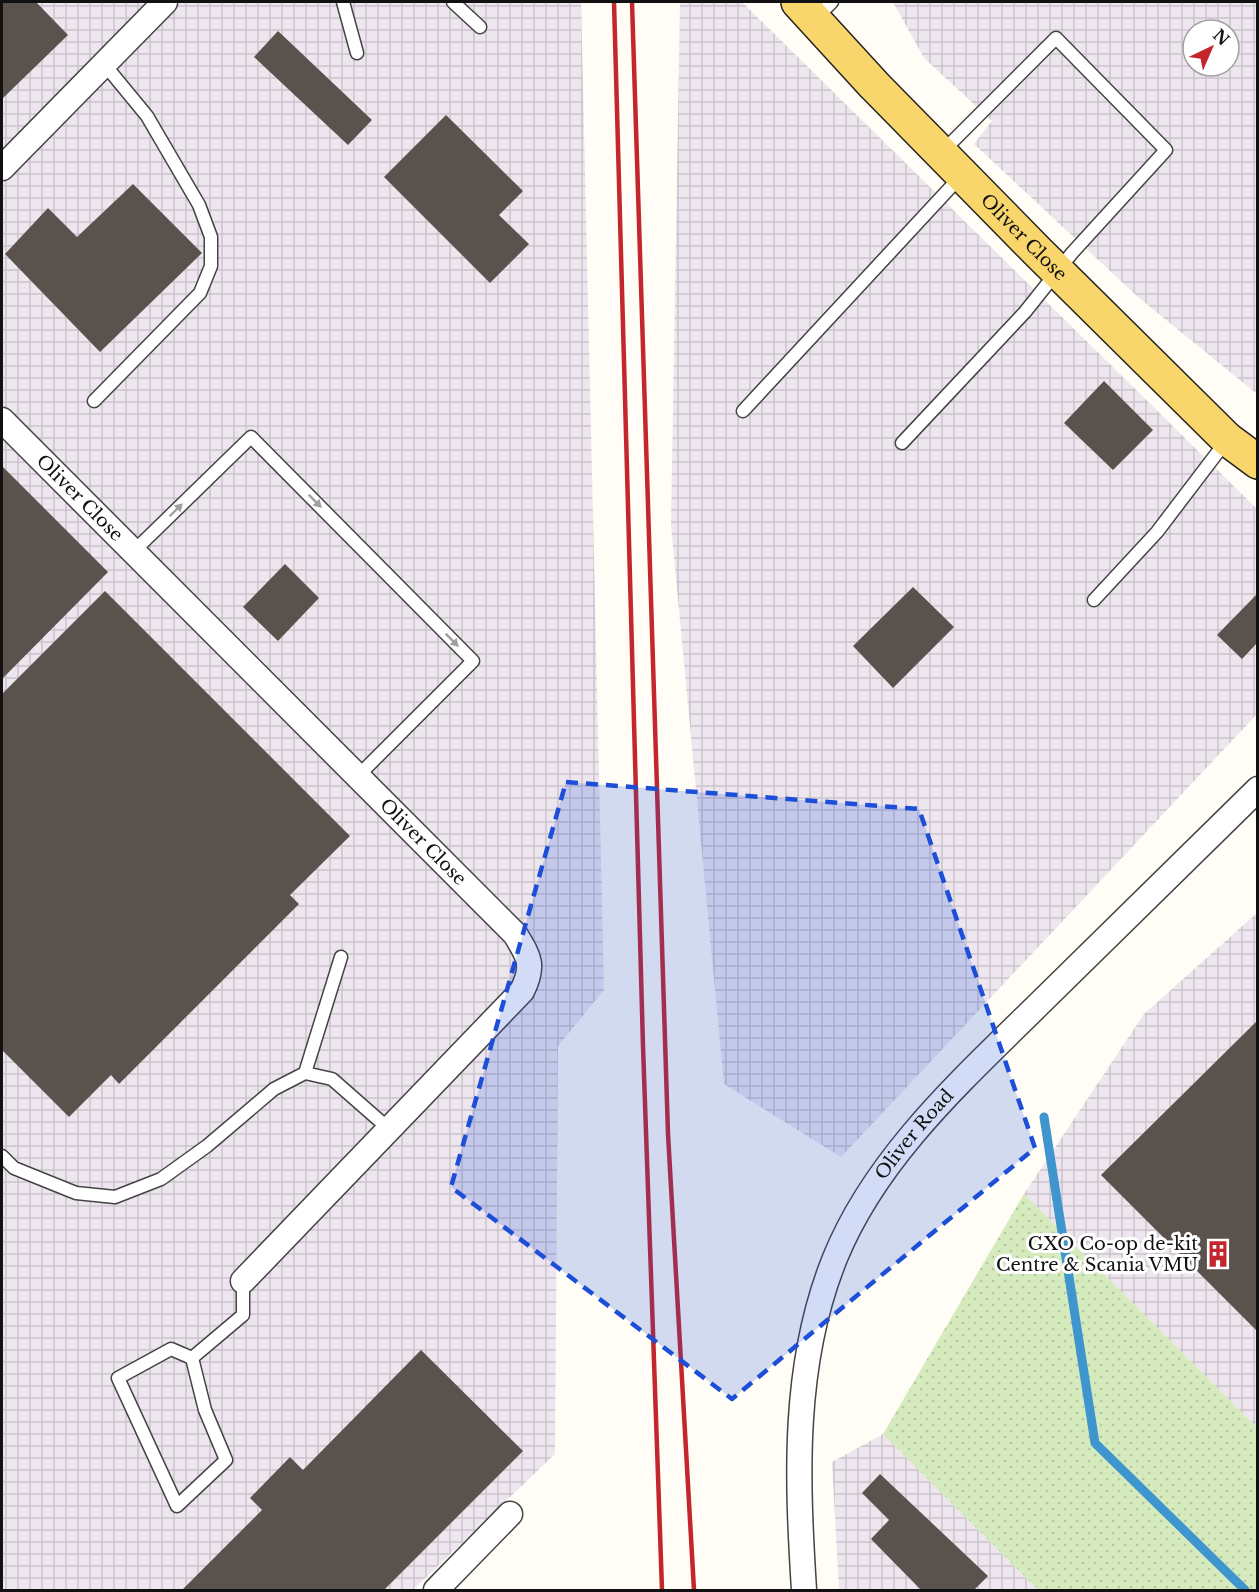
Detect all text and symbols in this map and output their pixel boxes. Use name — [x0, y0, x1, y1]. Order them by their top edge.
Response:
north arrow — [1181, 18, 1241, 78]
text: N — [1209, 25, 1234, 50]
street label: Oliver Close — [976, 189, 1071, 285]
street label: Oliver Close — [32, 450, 128, 546]
one-way arrow — [307, 494, 321, 508]
one-way arrow — [168, 503, 183, 517]
one-way arrow — [444, 633, 459, 647]
street label: Oliver Close — [375, 794, 471, 890]
street label: Oliver Road — [870, 1085, 958, 1184]
place label: GXO Co-op de-kit Centre & Scania VMU — [996, 1233, 1198, 1276]
building icon: GXO Co-op de-kit Centre & Scania VMU — [1203, 1239, 1233, 1269]

